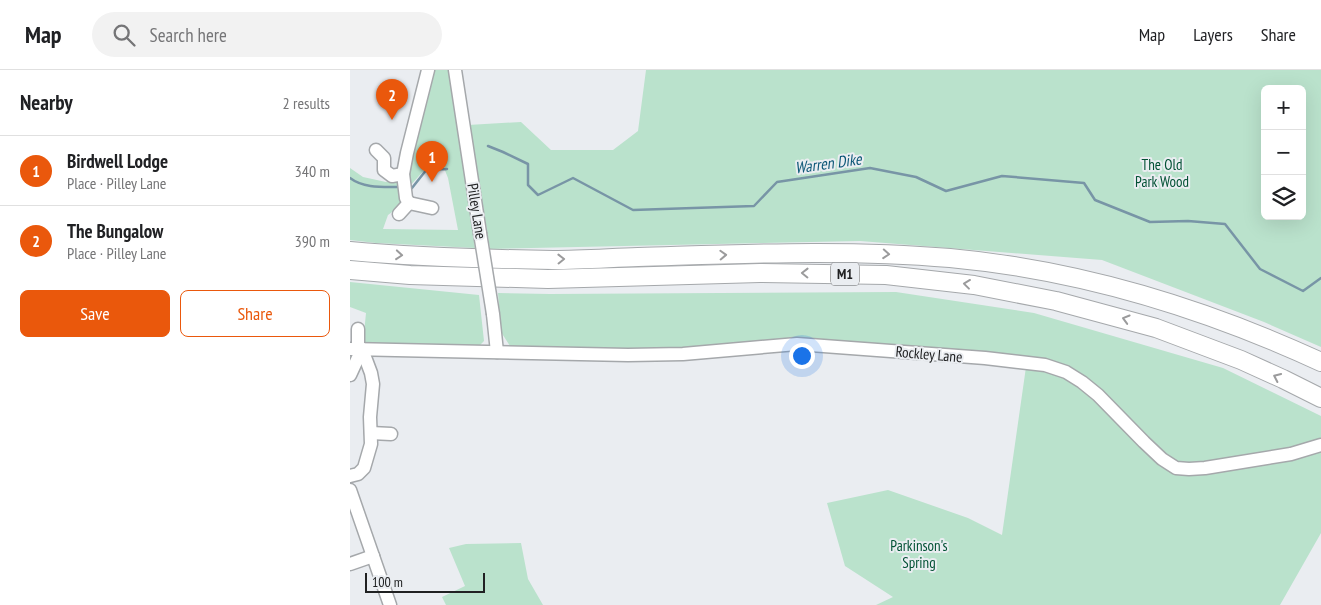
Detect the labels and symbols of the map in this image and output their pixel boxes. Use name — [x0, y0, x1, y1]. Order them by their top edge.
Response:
pin: 2 — [376, 79, 408, 120]
pin: 1 — [416, 141, 448, 182]
water label: Warren Dike — [793, 148, 864, 178]
park label: The Old Park Wood — [1135, 155, 1189, 191]
street label: Pilley Lane — [463, 182, 491, 240]
one-way arrow — [395, 249, 403, 260]
one-way arrow — [720, 249, 728, 260]
one-way arrow — [882, 249, 890, 260]
one-way arrow — [557, 254, 565, 265]
road number: M1 — [831, 262, 859, 285]
one-way arrow — [801, 268, 809, 279]
one-way arrow — [963, 279, 971, 290]
one-way arrow — [1122, 315, 1130, 325]
street label: Rockley Lane — [895, 342, 963, 366]
your location — [789, 343, 815, 369]
one-way arrow — [1273, 372, 1282, 383]
park label: Parkinson's Spring — [890, 536, 948, 572]
scale bar — [365, 570, 485, 593]

